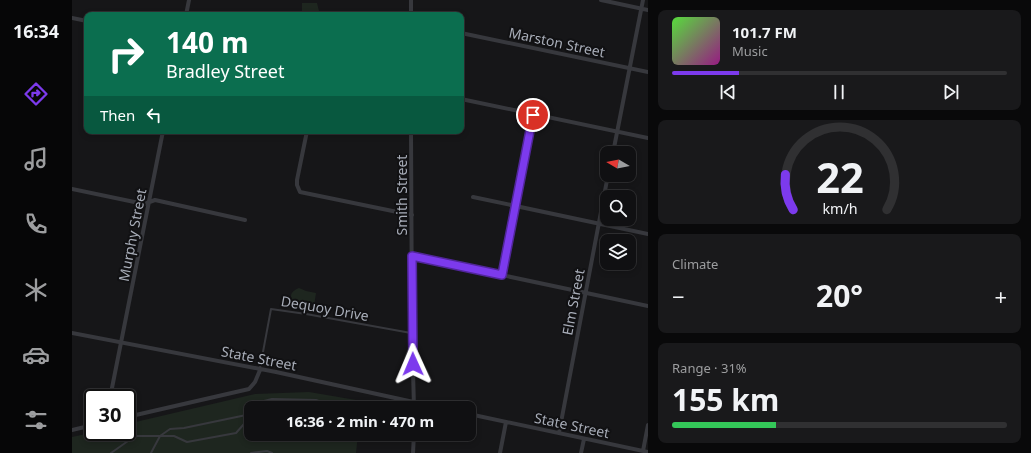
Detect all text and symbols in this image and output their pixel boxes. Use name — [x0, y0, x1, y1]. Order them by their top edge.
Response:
text: 16:34 — [13, 19, 59, 43]
text: 101.7 FM — [732, 22, 797, 42]
text: 140 m — [166, 23, 249, 61]
street label: Marston Street — [507, 23, 607, 61]
icon: right — [100, 28, 152, 80]
text: Music — [732, 42, 768, 60]
text: Bradley Street — [166, 59, 285, 83]
icon: directions — [22, 80, 50, 108]
icon: previous — [717, 81, 739, 103]
icon: pause — [828, 81, 850, 103]
icon: next — [940, 81, 962, 103]
pin — [516, 98, 550, 132]
icon: left — [143, 104, 165, 126]
icon: arrive — [522, 104, 544, 126]
text: Then — [100, 105, 135, 125]
icon: music — [22, 145, 50, 173]
north arrow — [600, 146, 636, 182]
map controls — [600, 146, 636, 270]
text: 22 — [816, 148, 863, 204]
street label: Smith Street — [392, 155, 411, 235]
street label: Murphy Street — [114, 187, 150, 283]
button: search — [600, 190, 636, 226]
text: km/h — [822, 198, 857, 217]
icon: phone — [22, 210, 50, 238]
button: layers — [600, 234, 636, 270]
text: Climate — [672, 255, 718, 273]
street label: Elm Street — [557, 267, 589, 337]
text: 20° — [816, 275, 863, 316]
icon: climate — [22, 276, 50, 304]
text: − — [672, 281, 685, 311]
text: + — [994, 281, 1007, 311]
street label: Dequoy Drive — [280, 291, 371, 325]
icon: car — [22, 341, 50, 369]
street label: State Street — [220, 341, 298, 375]
position arrow — [392, 343, 434, 385]
text: Range · 31% — [672, 359, 747, 377]
text: 155 km — [672, 379, 779, 420]
speed limit sign: 30 — [84, 389, 136, 441]
icon: filters — [22, 406, 50, 434]
street label: State Street — [533, 408, 611, 442]
text: 16:36 · 2 min · 470 m — [286, 411, 434, 431]

